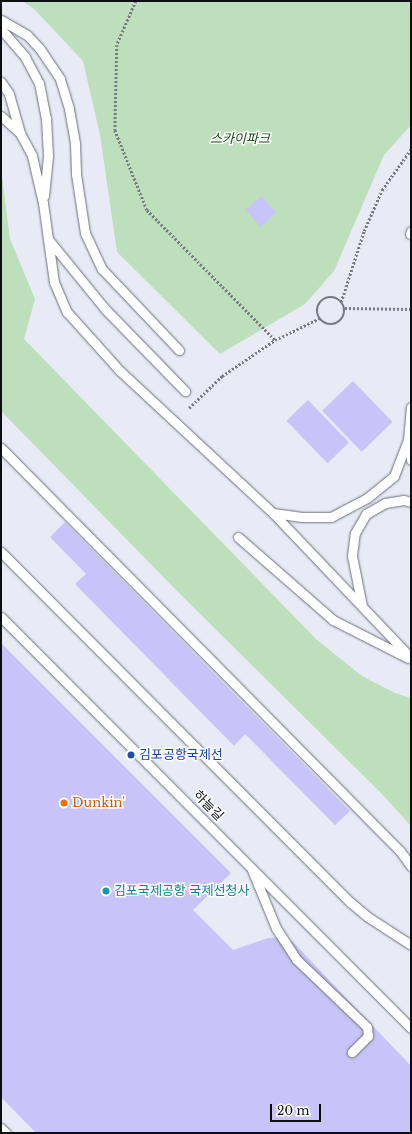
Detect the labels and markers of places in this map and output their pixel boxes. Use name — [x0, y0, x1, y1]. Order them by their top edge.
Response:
place label: 김포공항국제선 — [139, 747, 223, 763]
marker: 김포공항국제선 — [126, 750, 136, 760]
place label: Dunkin' — [72, 795, 125, 811]
marker: Dunkin' — [59, 798, 69, 808]
place label: 김포국제공항 국제선청사 — [114, 883, 249, 899]
marker: 김포국제공항 국제선청사 — [101, 886, 111, 896]

